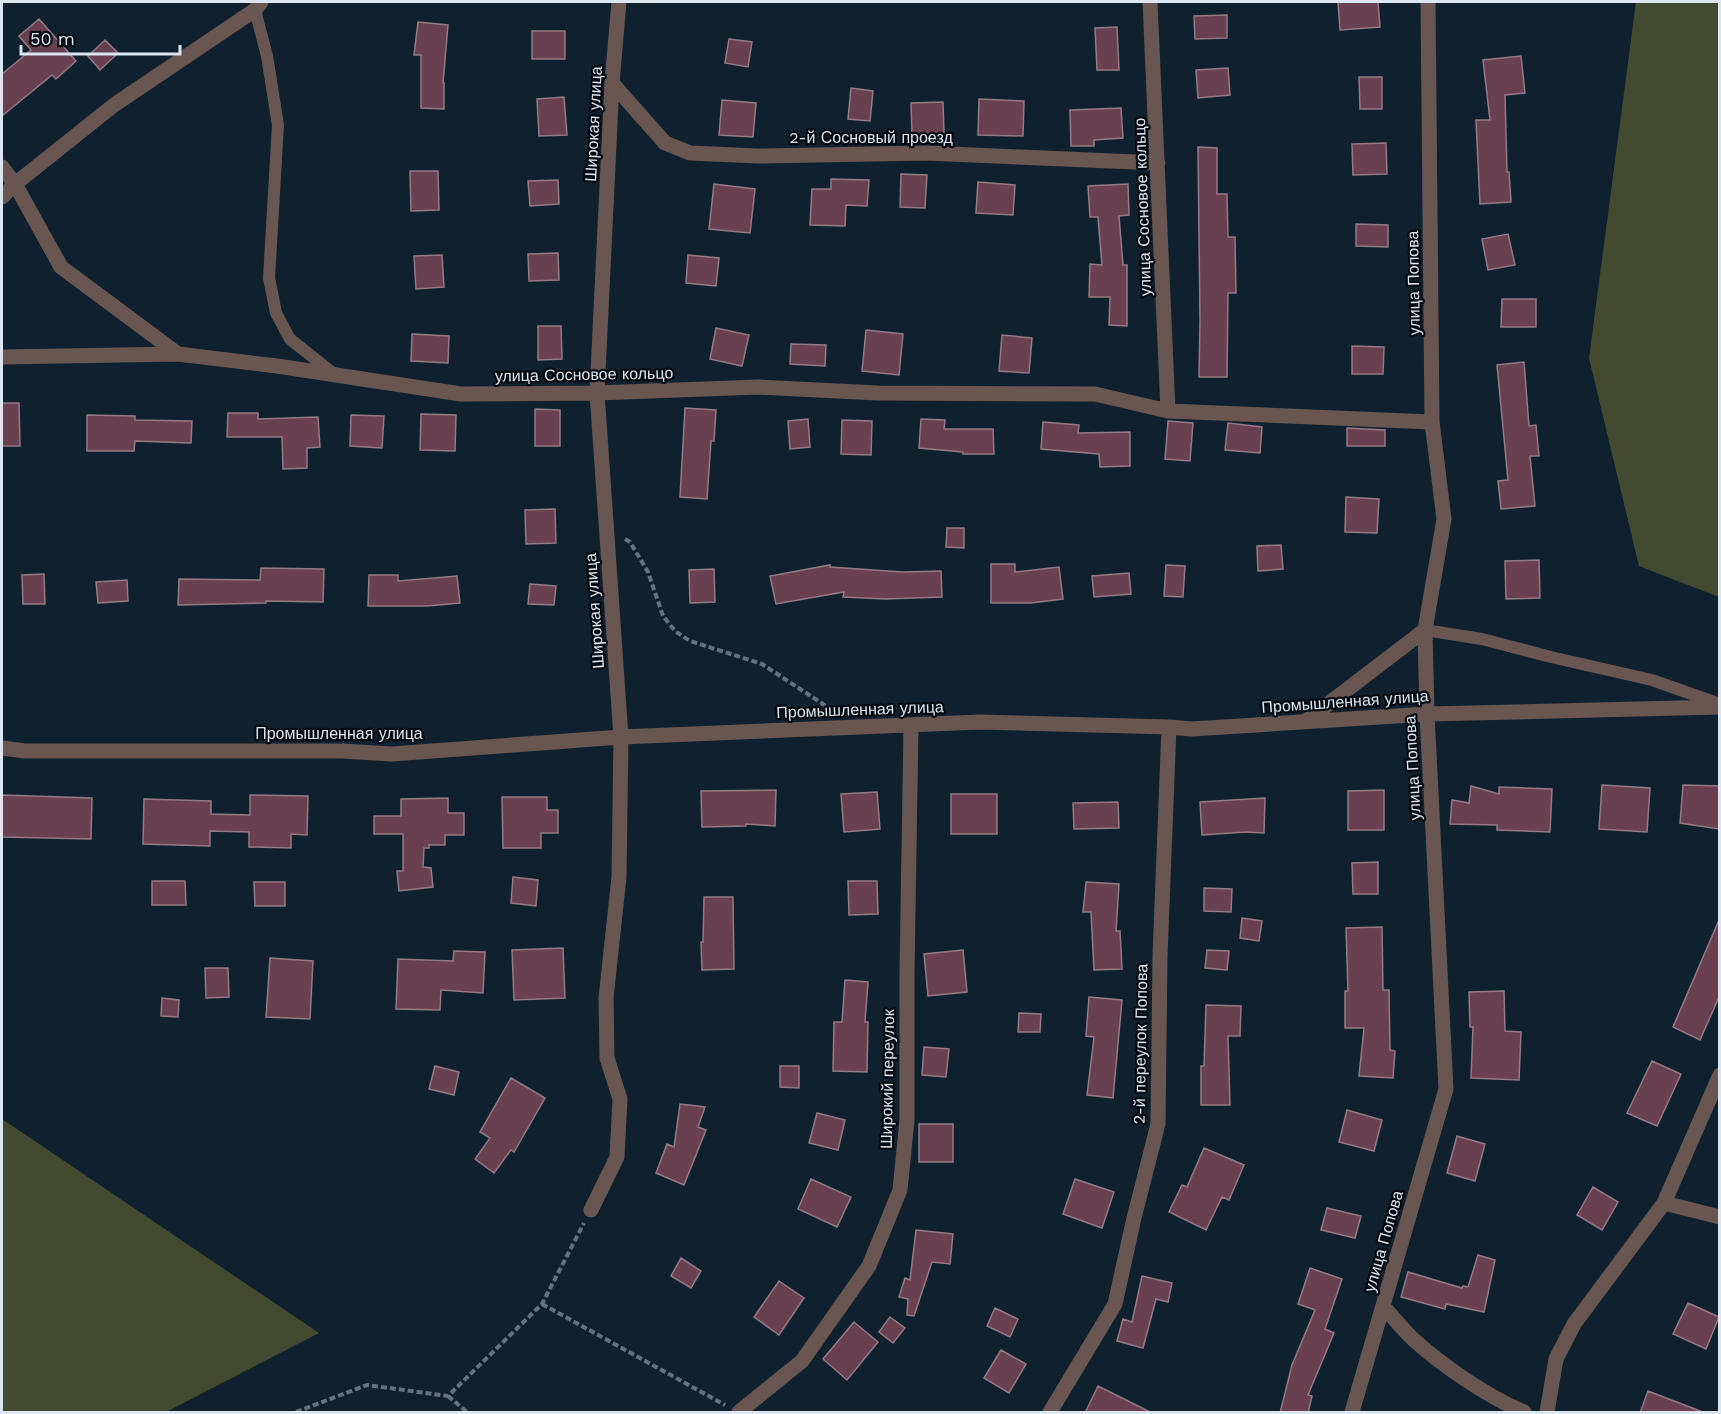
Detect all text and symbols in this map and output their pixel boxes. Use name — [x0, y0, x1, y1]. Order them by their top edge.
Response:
scale bar — [21, 18, 180, 56]
text: 50 m — [30, 28, 75, 49]
street label: Широкая улица — [581, 66, 606, 182]
street label: улица Сосновое кольцо — [1130, 117, 1155, 297]
street label: 2-й Сосновый проезд — [789, 128, 953, 147]
street label: улица Попова — [1403, 230, 1424, 335]
street label: улица Сосновое кольцо — [495, 363, 674, 386]
street label: Широкая улица — [581, 552, 608, 669]
street label: Промышленная улица — [1261, 686, 1429, 717]
street label: Промышленная улица — [776, 697, 944, 722]
street label: улица Попова — [1400, 715, 1425, 821]
street label: Промышленная улица — [255, 724, 423, 743]
street label: 2-й переулок Попова — [1130, 964, 1151, 1124]
street label: Широкий переулок — [877, 1008, 898, 1149]
street label: улица Попова — [1360, 1188, 1407, 1294]

